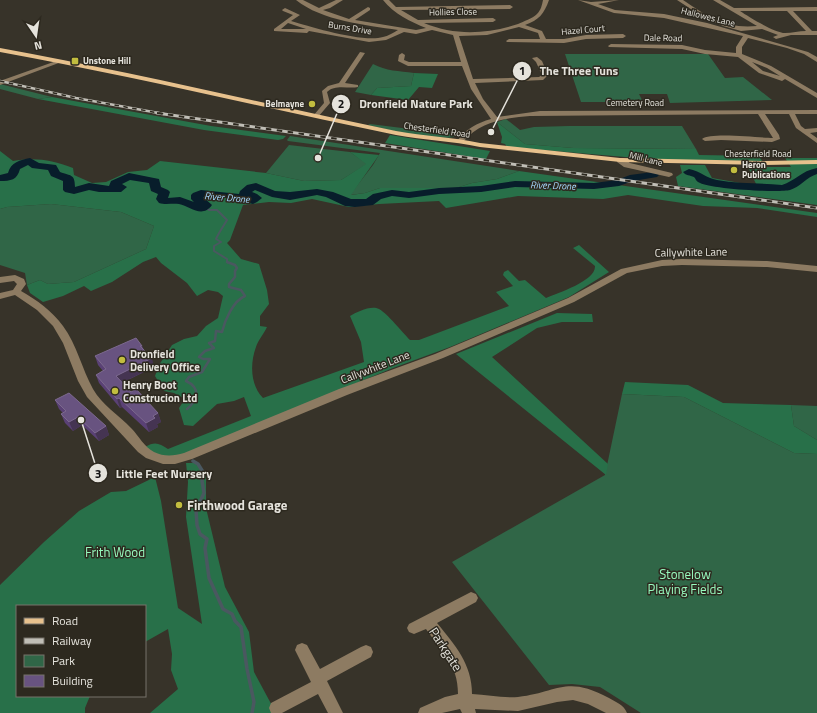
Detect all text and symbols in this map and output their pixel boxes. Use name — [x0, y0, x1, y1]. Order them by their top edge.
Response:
street label: Hallowes Lane — [680, 4, 737, 30]
street label: Hollies Close — [429, 5, 478, 18]
north arrow — [16, 16, 56, 56]
street label: Burns Drive — [327, 18, 373, 37]
street label: Hazel Court — [561, 21, 606, 38]
street label: Dale Road — [644, 31, 683, 44]
text: N — [33, 37, 44, 54]
place label: Unstone Hill — [83, 54, 131, 67]
marker: Unstone Hill — [70, 56, 80, 66]
callout: The Three Tuns — [512, 59, 627, 83]
text: 1 — [519, 61, 525, 80]
text: The Three Tuns — [540, 61, 619, 80]
callout: Dronfield Nature Park — [331, 92, 480, 116]
text: 2 — [338, 94, 344, 113]
text: Dronfield Nature Park — [359, 94, 474, 113]
street label: Cemetery Road — [606, 96, 664, 109]
place label: Belmayne — [265, 97, 304, 110]
marker: Belmayne — [307, 99, 317, 109]
street label: Chesterfield Road — [403, 118, 471, 141]
street label: Chesterfield Road — [724, 147, 792, 160]
street label: Mill Lane — [628, 148, 665, 169]
place label: Heron Publications — [742, 158, 790, 181]
marker: Heron Publications — [729, 165, 739, 175]
water label: River Drone — [530, 177, 577, 194]
water label: River Drone — [204, 188, 252, 207]
street label: Callywhite Lane — [655, 243, 728, 261]
place label: Dronfield Delivery Office — [130, 346, 200, 375]
street label: Callywhite Lane — [338, 346, 412, 387]
marker: Dronfield Delivery Office — [117, 355, 127, 365]
place label: Henry Boot Construcion Ltd — [123, 377, 197, 406]
marker: Henry Boot Construcion Ltd — [110, 386, 120, 396]
callout: Little Feet Nursery — [88, 461, 221, 485]
text: 3 — [95, 464, 101, 483]
text: Little Feet Nursery — [116, 464, 212, 483]
place label: Firthwood Garage — [187, 495, 288, 515]
marker: Firthwood Garage — [174, 500, 184, 510]
park label: Frith Wood — [85, 542, 145, 562]
park label: Stonelow Playing Fields — [648, 564, 722, 599]
legend — [16, 605, 146, 697]
text: Road — [52, 611, 78, 630]
street label: Parkgate — [424, 623, 468, 675]
text: Railway — [52, 631, 92, 650]
text: Park — [52, 651, 75, 670]
text: Building — [52, 671, 93, 690]

